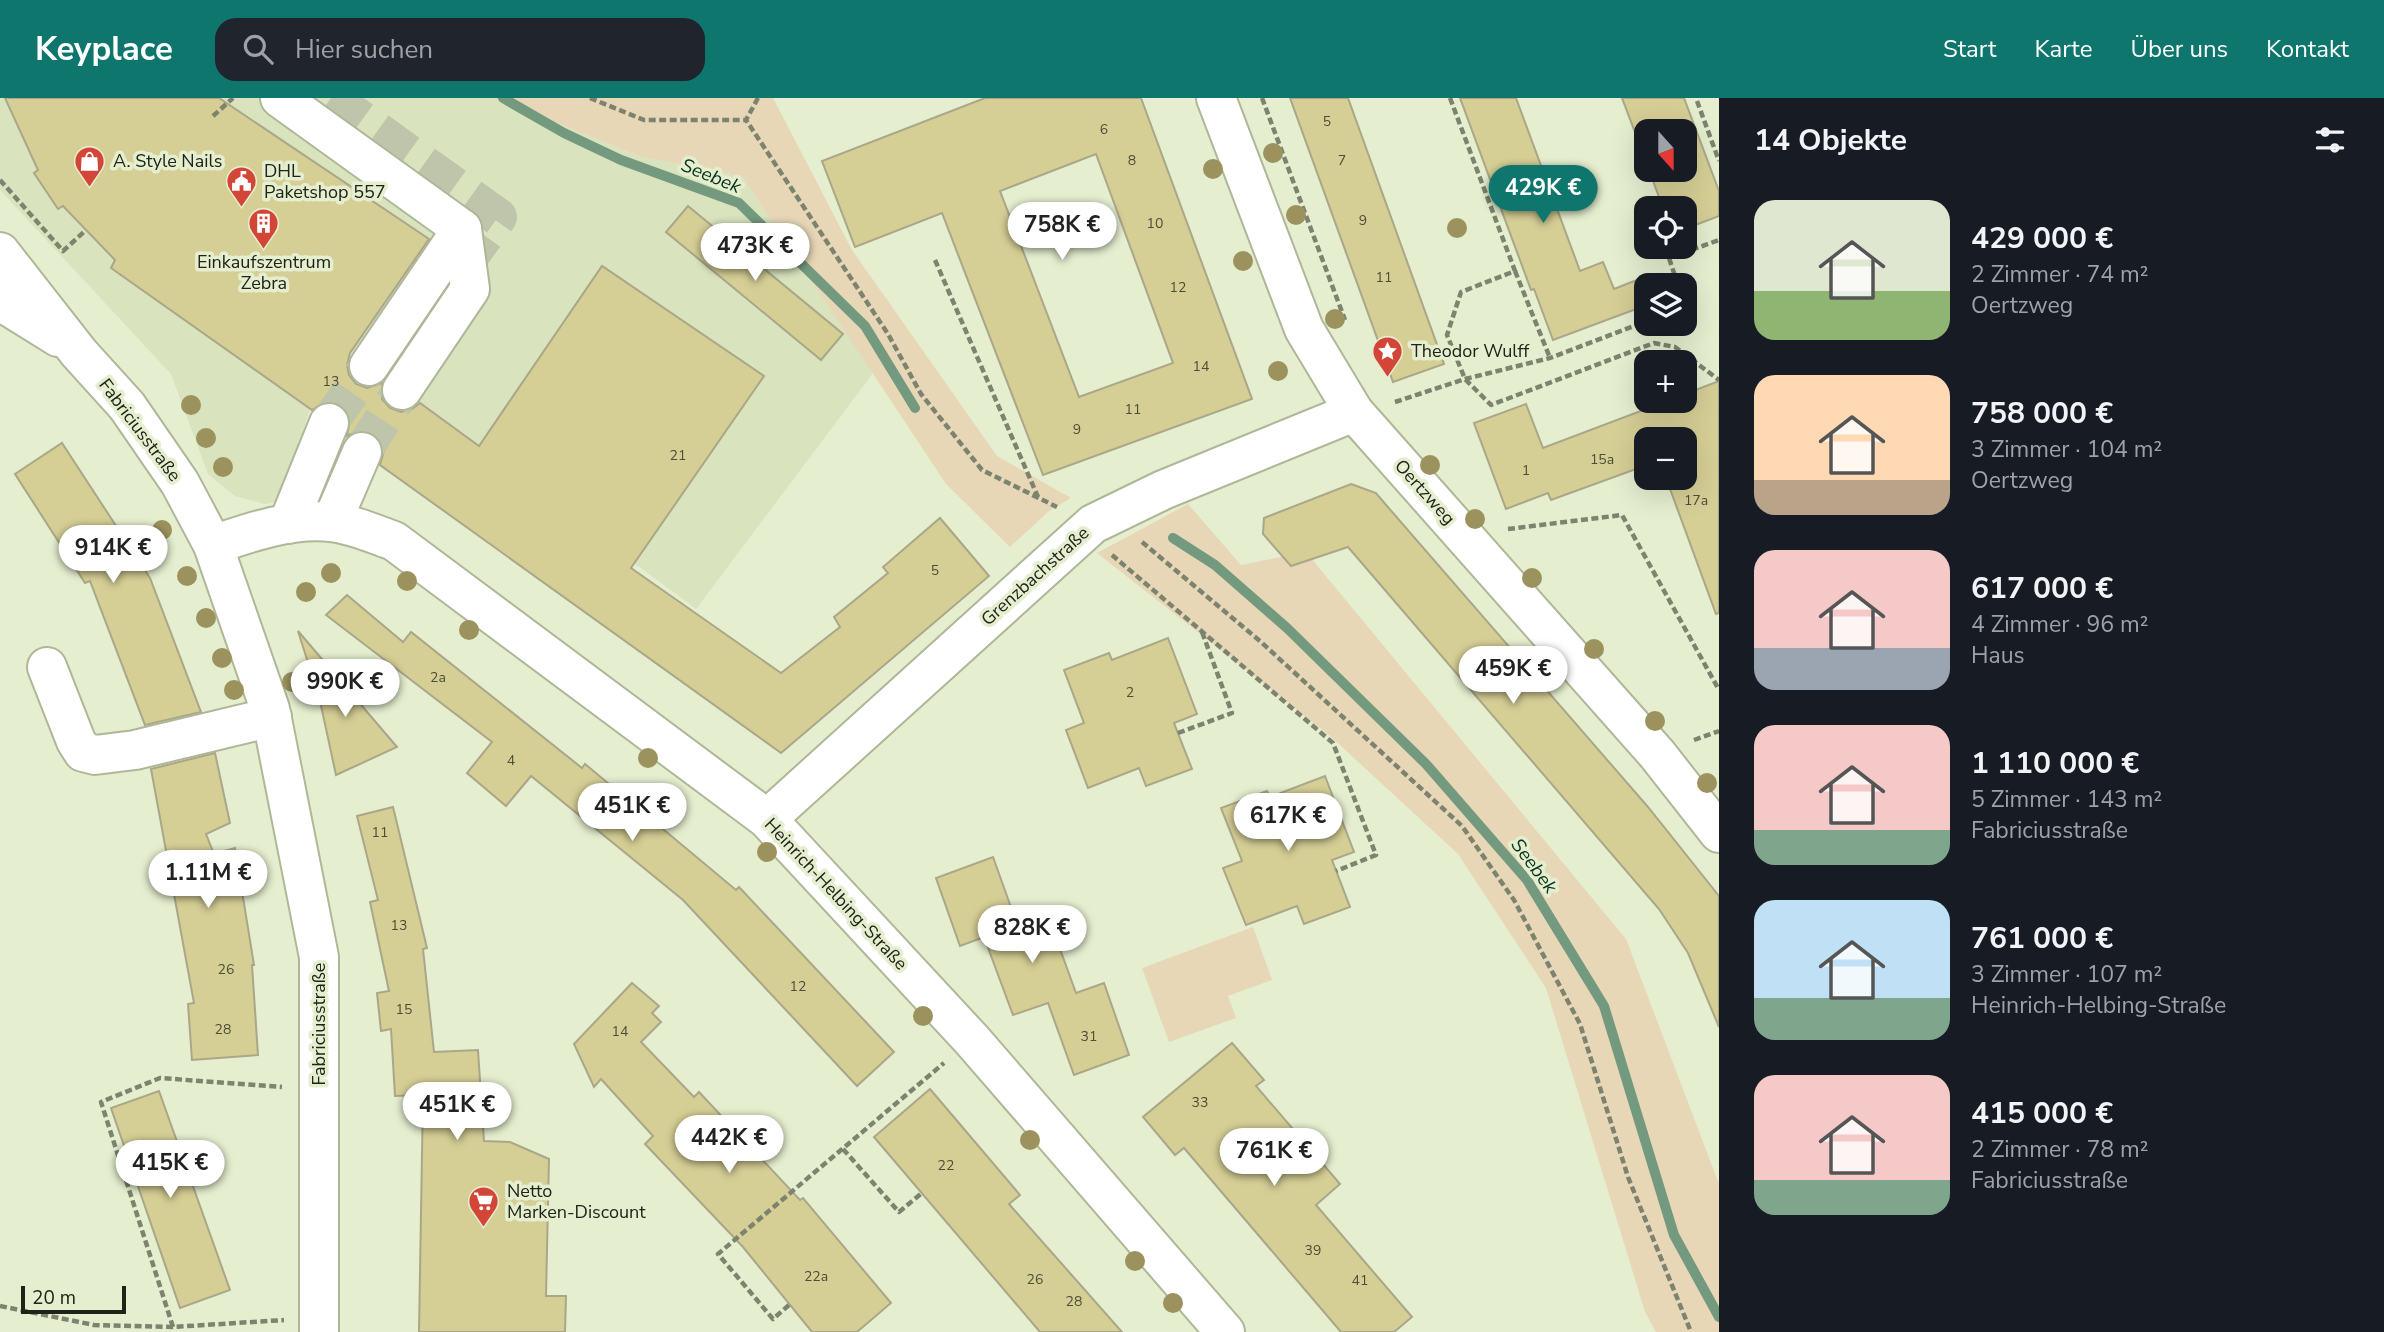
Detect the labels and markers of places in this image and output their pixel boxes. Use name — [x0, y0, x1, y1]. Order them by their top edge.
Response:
shop icon: A. Style Nails — [73, 144, 107, 188]
place label: A. Style Nails — [113, 149, 222, 173]
place label: DHL Paketshop 557 — [264, 159, 386, 204]
public building icon: DHL Paketshop 557 — [224, 164, 258, 208]
pin: 429K € — [1486, 166, 1600, 225]
pin: 758K € — [1005, 202, 1119, 262]
building icon: Einkaufszentrum Zebra — [247, 207, 281, 251]
pin: 473K € — [698, 223, 812, 283]
place label: Einkaufszentrum Zebra — [197, 250, 331, 295]
place icon: Theodor Wulff — [1371, 334, 1405, 378]
place label: Theodor Wulff — [1411, 339, 1530, 363]
pin: 914K € — [56, 526, 170, 585]
pin: 459K € — [1456, 646, 1570, 706]
pin: 990K € — [288, 660, 402, 719]
pin: 451K € — [575, 784, 689, 843]
pin: 617K € — [1231, 794, 1345, 853]
pin: 1.11M € — [143, 850, 273, 910]
pin: 828K € — [975, 906, 1089, 965]
pin: 451K € — [400, 1082, 514, 1142]
pin: 442K € — [672, 1116, 786, 1175]
pin: 761K € — [1217, 1128, 1331, 1188]
pin: 415K € — [113, 1140, 227, 1200]
place label: Netto Marken-Discount — [507, 1179, 646, 1224]
supermarket icon: Netto Marken-Discount — [467, 1184, 501, 1228]

